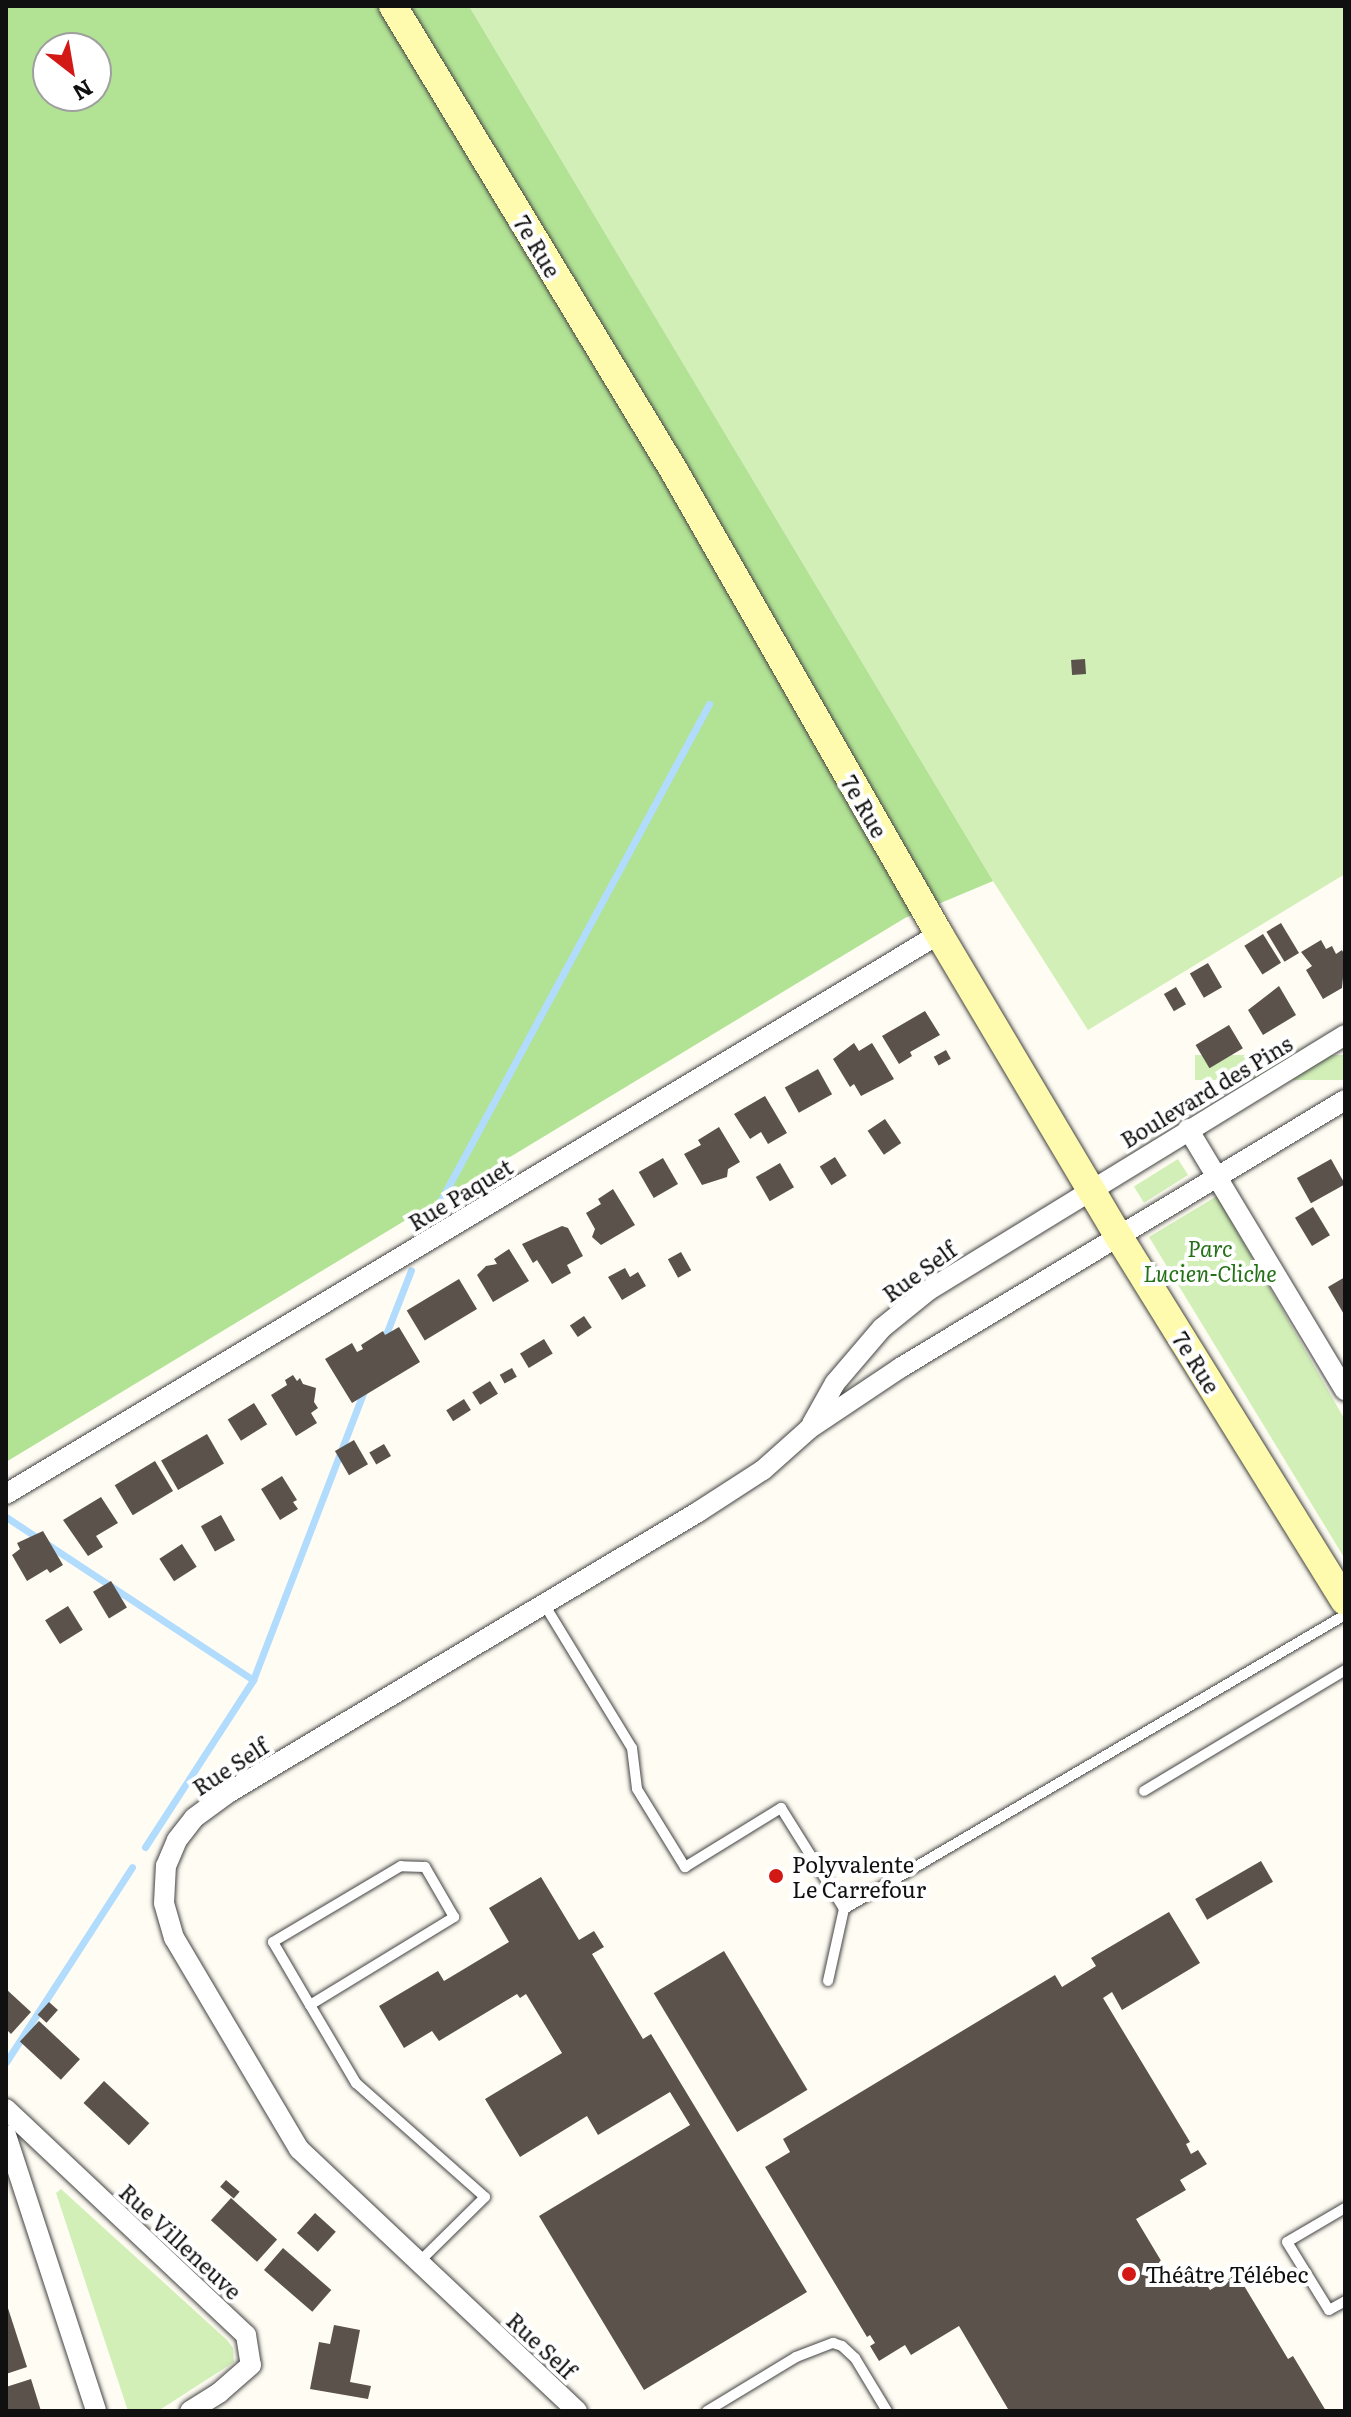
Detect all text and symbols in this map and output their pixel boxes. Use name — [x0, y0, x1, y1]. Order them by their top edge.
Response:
north arrow — [32, 32, 112, 112]
text: N — [67, 72, 100, 110]
street label: 7e Rue — [509, 210, 567, 282]
street label: 7e Rue — [837, 770, 893, 842]
street label: Boulevard des Pins — [1115, 1029, 1297, 1153]
street label: Rue Paquet — [403, 1153, 517, 1235]
park label: Parc Lucien-Cliche — [1143, 1234, 1277, 1286]
street label: Rue Self — [877, 1235, 961, 1307]
street label: 7e Rue — [1168, 1326, 1226, 1398]
street label: Rue Self — [187, 1732, 273, 1800]
place label: Polyvalente Le Carrefour — [792, 1850, 926, 1902]
marker: Polyvalente Le Carrefour — [767, 1867, 785, 1885]
street label: Rue Villeneuve — [115, 2178, 247, 2304]
place label: Théâtre Télébec — [1145, 2261, 1309, 2287]
marker: Théâtre Télébec — [1120, 2265, 1138, 2283]
street label: Rue Self — [502, 2306, 582, 2384]

